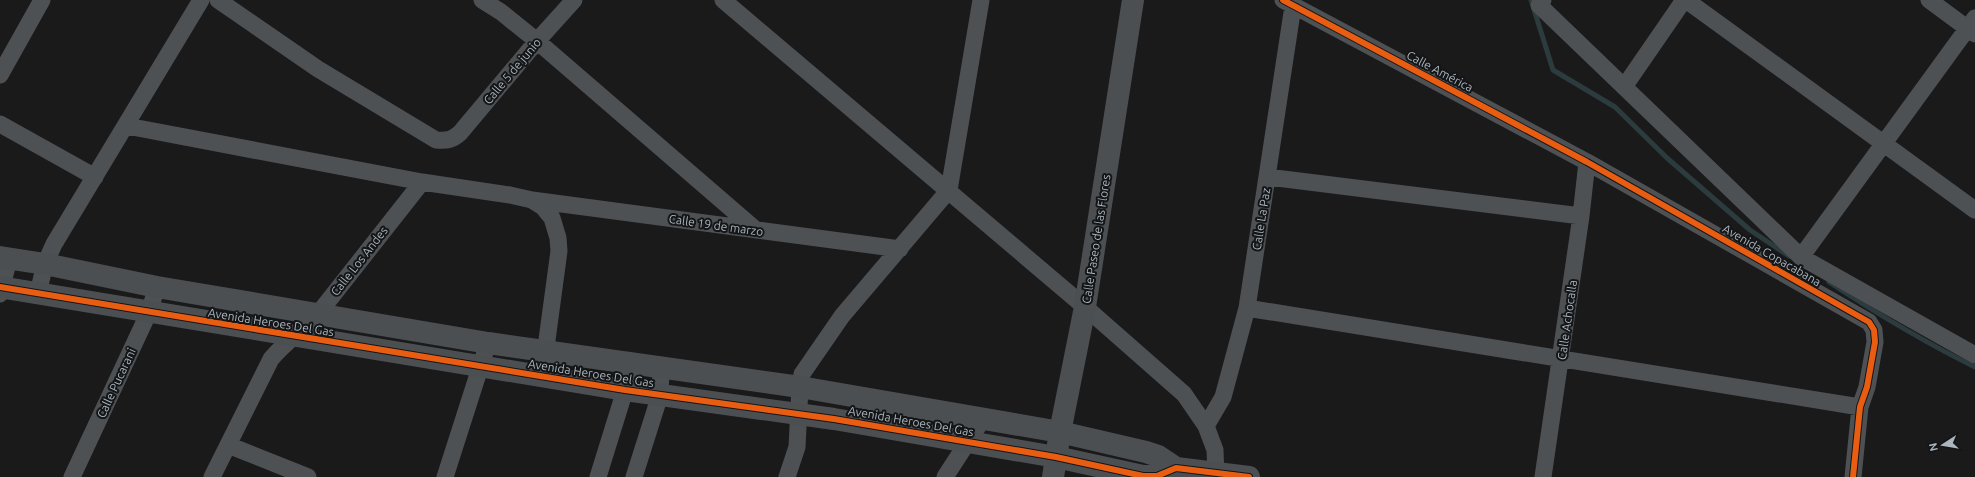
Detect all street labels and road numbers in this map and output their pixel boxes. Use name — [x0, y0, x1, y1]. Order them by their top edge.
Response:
street label: Calle 5 de junio — [481, 36, 543, 106]
street label: Calle América — [1405, 48, 1475, 94]
street label: Calle Paseo de las Flores — [1079, 174, 1113, 304]
street label: Calle La Paz — [1250, 186, 1272, 251]
street label: Calle 19 de marzo — [668, 212, 764, 238]
street label: Avenida Copacabana — [1721, 222, 1823, 288]
street label: Calle Los Andes — [328, 224, 390, 298]
street label: Calle Achocalla — [1555, 279, 1579, 361]
street label: Avenida Heroes Del Gas — [207, 306, 335, 338]
street label: Calle Pucarani — [94, 346, 138, 420]
street label: Avenida Heroes Del Gas — [527, 357, 655, 389]
street label: Avenida Heroes Del Gas — [847, 404, 975, 438]

